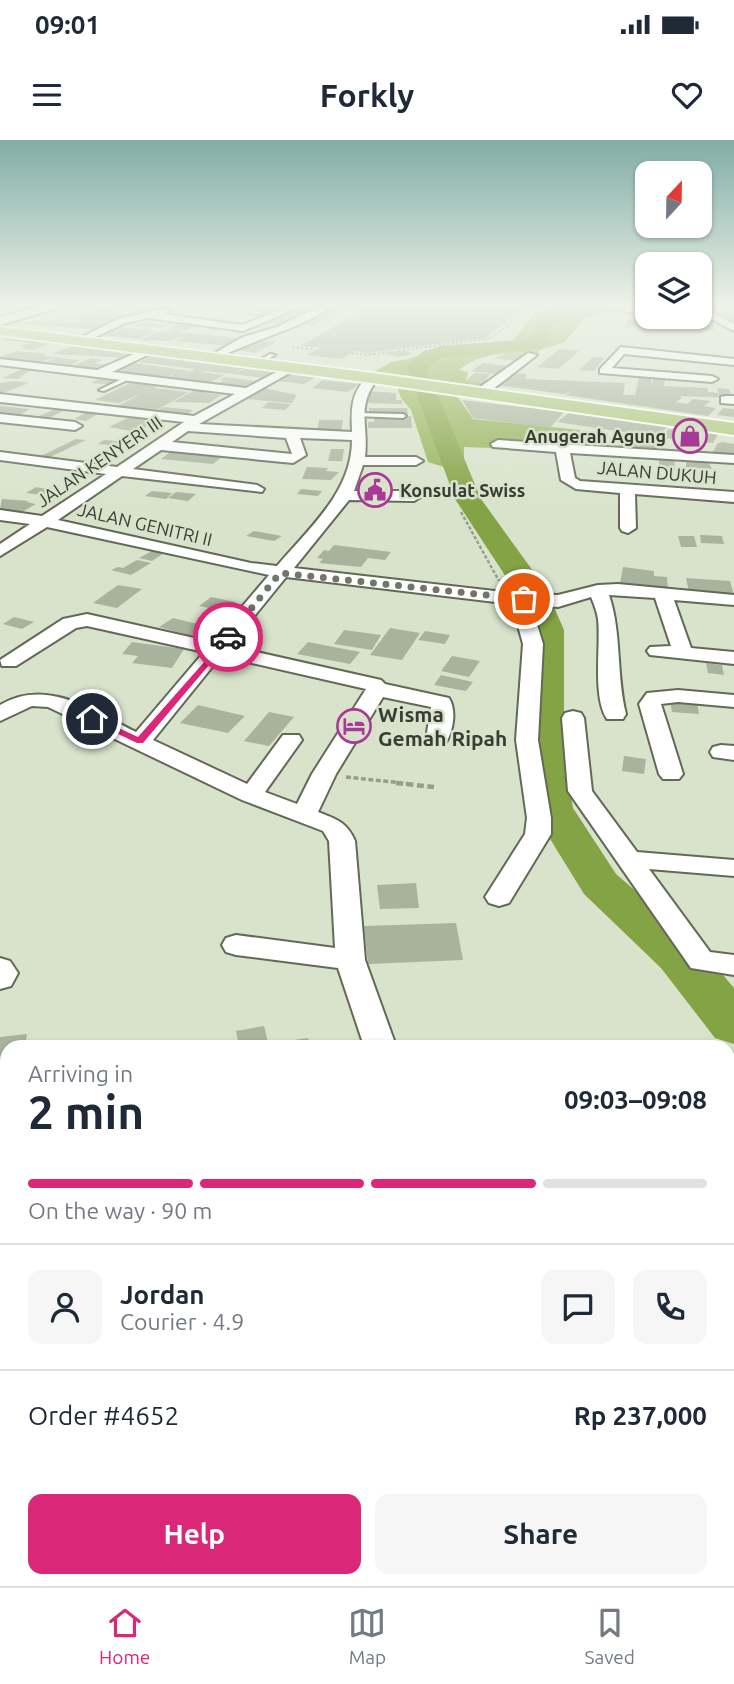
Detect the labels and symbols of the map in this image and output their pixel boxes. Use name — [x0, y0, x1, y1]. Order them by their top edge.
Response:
north arrow — [635, 161, 712, 238]
street label: JALAN KENYERI III — [32, 412, 166, 510]
shop icon: Anugerah Agung — [671, 417, 709, 455]
place label: Anugerah Agung — [525, 426, 666, 446]
street label: JALAN DUKUH — [597, 457, 717, 487]
public building icon: Konsulat Swiss — [356, 471, 394, 509]
place label: Konsulat Swiss — [400, 480, 525, 500]
street label: JALAN GENITRI II — [76, 499, 214, 549]
pin — [494, 569, 554, 629]
courier — [193, 602, 263, 672]
pin — [62, 689, 122, 749]
place label: Wisma Gemah Ripah — [378, 702, 507, 750]
hotel icon: Wisma Gemah Ripah — [335, 707, 373, 745]

